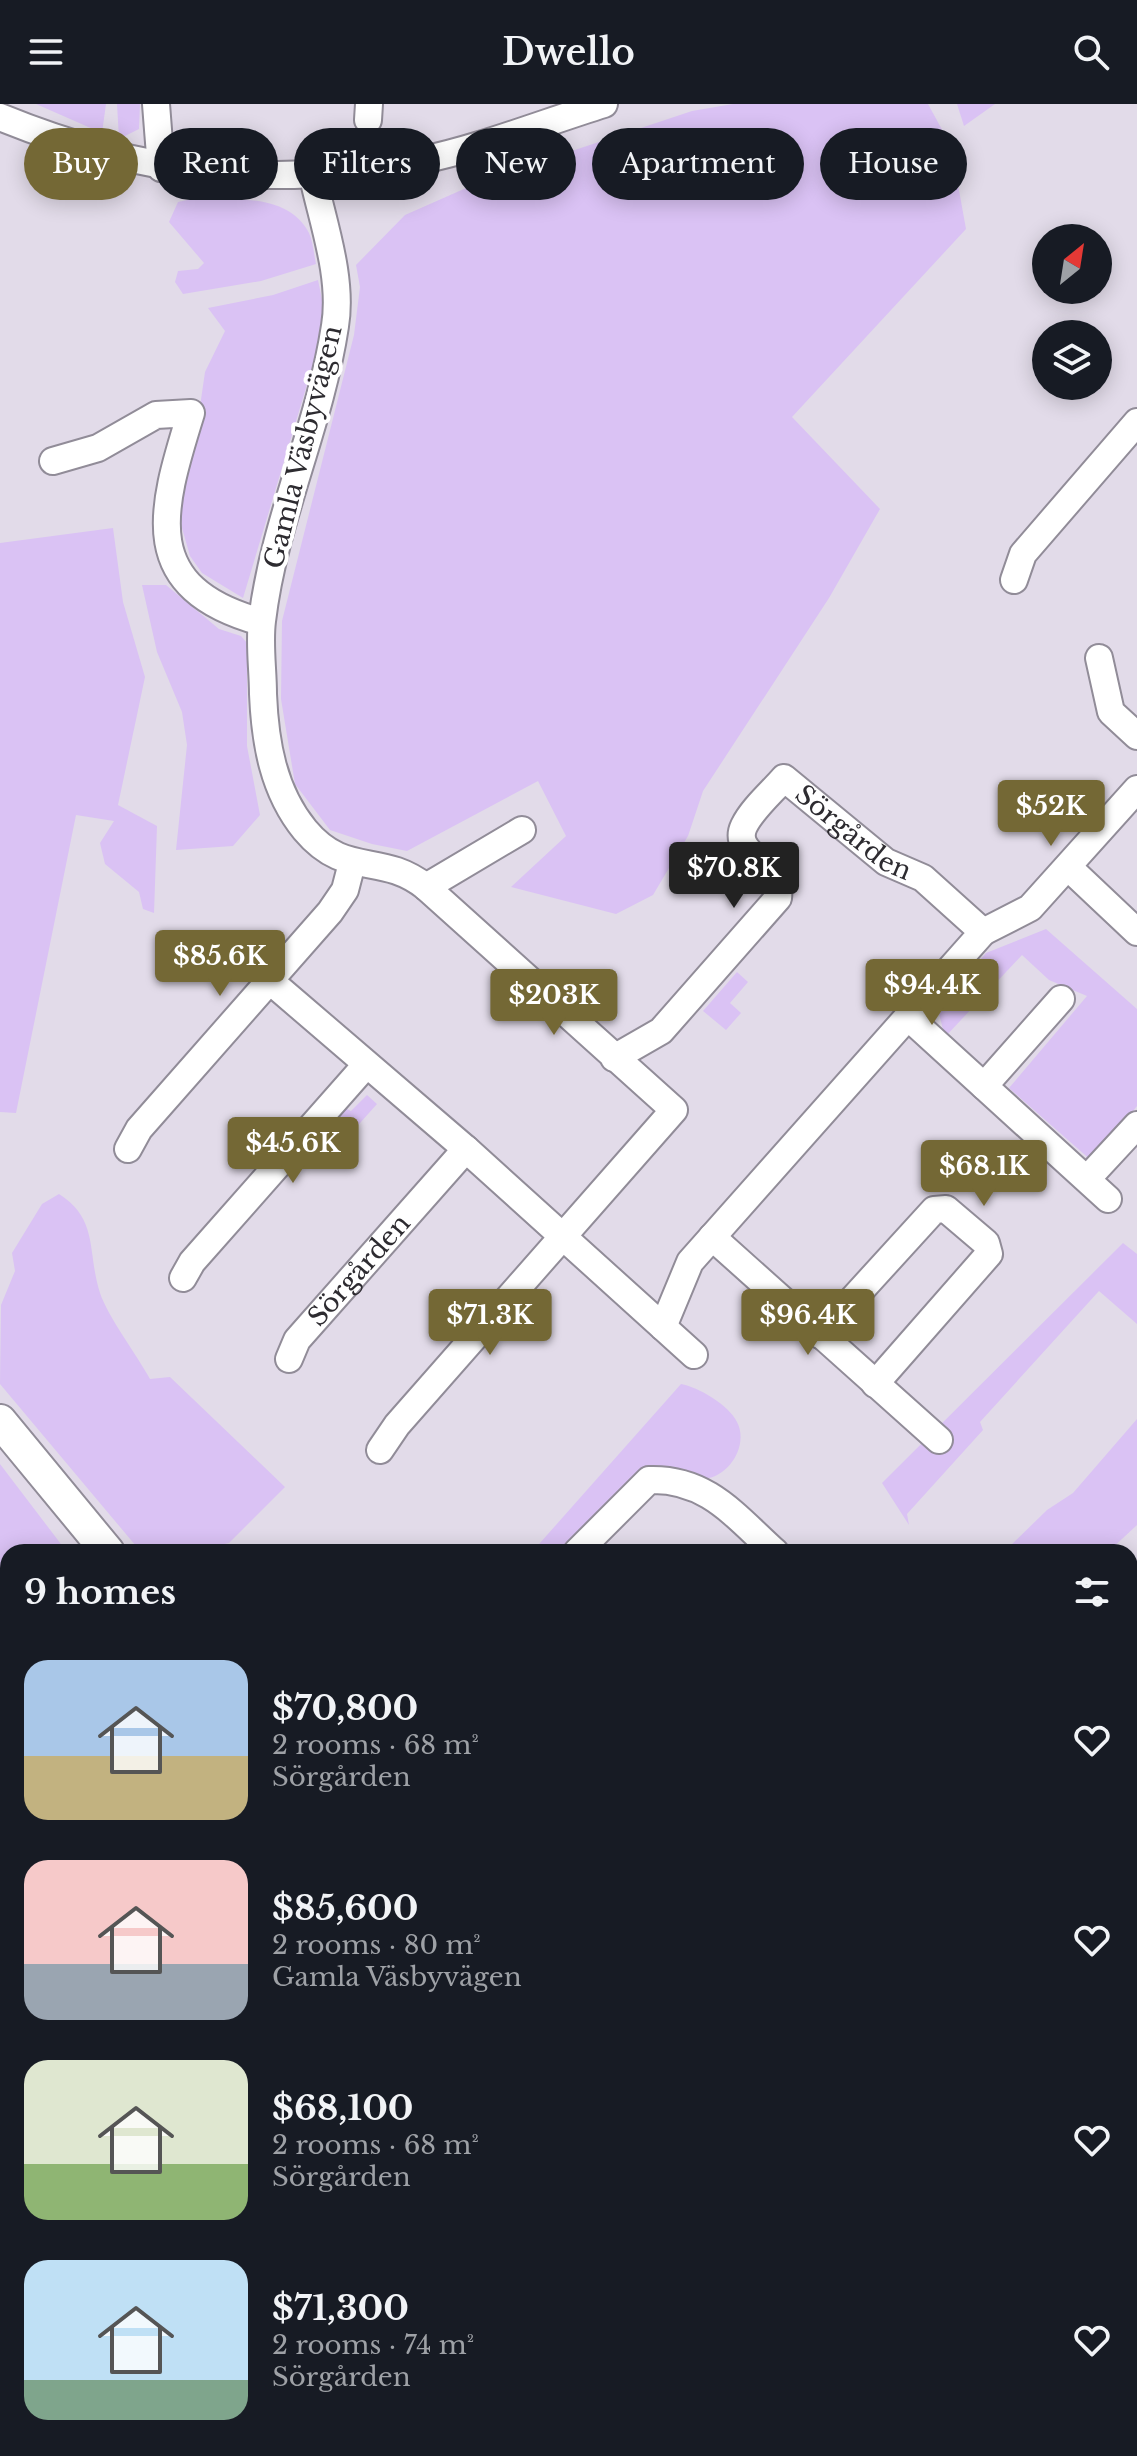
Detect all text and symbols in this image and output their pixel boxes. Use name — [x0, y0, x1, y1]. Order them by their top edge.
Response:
icon: menu — [24, 30, 68, 74]
text: Dwello — [502, 30, 635, 75]
icon: search — [1069, 30, 1113, 74]
chip: Buy — [24, 128, 138, 200]
chip: Rent — [154, 128, 278, 200]
chip: Filters — [294, 128, 440, 200]
chip: New — [456, 128, 576, 200]
chip: Apartment — [592, 128, 804, 200]
chip: House — [820, 128, 967, 200]
north arrow — [1032, 224, 1112, 304]
map controls — [1032, 224, 1112, 400]
button: layers — [1032, 320, 1112, 400]
street label: Gamla Väsbyvägen — [257, 322, 349, 572]
street label: Sörgården — [789, 778, 916, 887]
pin: $52K — [1004, 780, 1098, 848]
text: $52K — [1016, 790, 1086, 822]
pin: $70.8K — [669, 842, 799, 910]
text: $70.8K — [687, 852, 781, 884]
pin: $85.6K — [155, 930, 285, 998]
text: $85.6K — [173, 940, 267, 972]
pin: $94.4K — [867, 959, 997, 1027]
pin: $203K — [498, 969, 610, 1037]
text: $94.4K — [884, 969, 980, 1001]
text: $203K — [508, 979, 600, 1011]
pin: $45.6K — [228, 1117, 358, 1185]
text: $45.6K — [246, 1127, 340, 1159]
pin: $68.1K — [919, 1140, 1049, 1208]
text: $68.1K — [939, 1150, 1029, 1182]
street label: Sörgården — [301, 1207, 417, 1333]
pin: $71.3K — [425, 1289, 555, 1357]
pin: $96.4K — [743, 1289, 873, 1357]
text: $71.3K — [447, 1299, 533, 1331]
text: $96.4K — [759, 1299, 857, 1331]
icon: filters — [1070, 1570, 1114, 1614]
text: 9 homes — [24, 1571, 176, 1613]
text: $70,800 — [272, 1687, 418, 1729]
icon: home — [88, 1692, 184, 1788]
icon: heart — [1070, 1718, 1114, 1762]
text: 2 rooms · 68 m² — [272, 1729, 479, 1761]
text: Sörgården — [272, 1761, 411, 1793]
text: $85,600 — [272, 1887, 418, 1929]
icon: home — [88, 1892, 184, 1988]
icon: heart — [1070, 1918, 1114, 1962]
text: 2 rooms · 80 m² — [272, 1929, 481, 1961]
text: Gamla Väsbyvägen — [272, 1961, 522, 1993]
text: $68,100 — [272, 2087, 413, 2129]
icon: home — [88, 2092, 184, 2188]
icon: heart — [1070, 2118, 1114, 2162]
text: 2 rooms · 68 m² — [272, 2129, 479, 2161]
text: Sörgården — [272, 2161, 411, 2193]
text: $71,300 — [272, 2287, 409, 2329]
icon: home — [88, 2292, 184, 2388]
icon: heart — [1070, 2318, 1114, 2362]
text: 2 rooms · 74 m² — [272, 2329, 474, 2361]
text: Sörgården — [272, 2361, 411, 2393]

